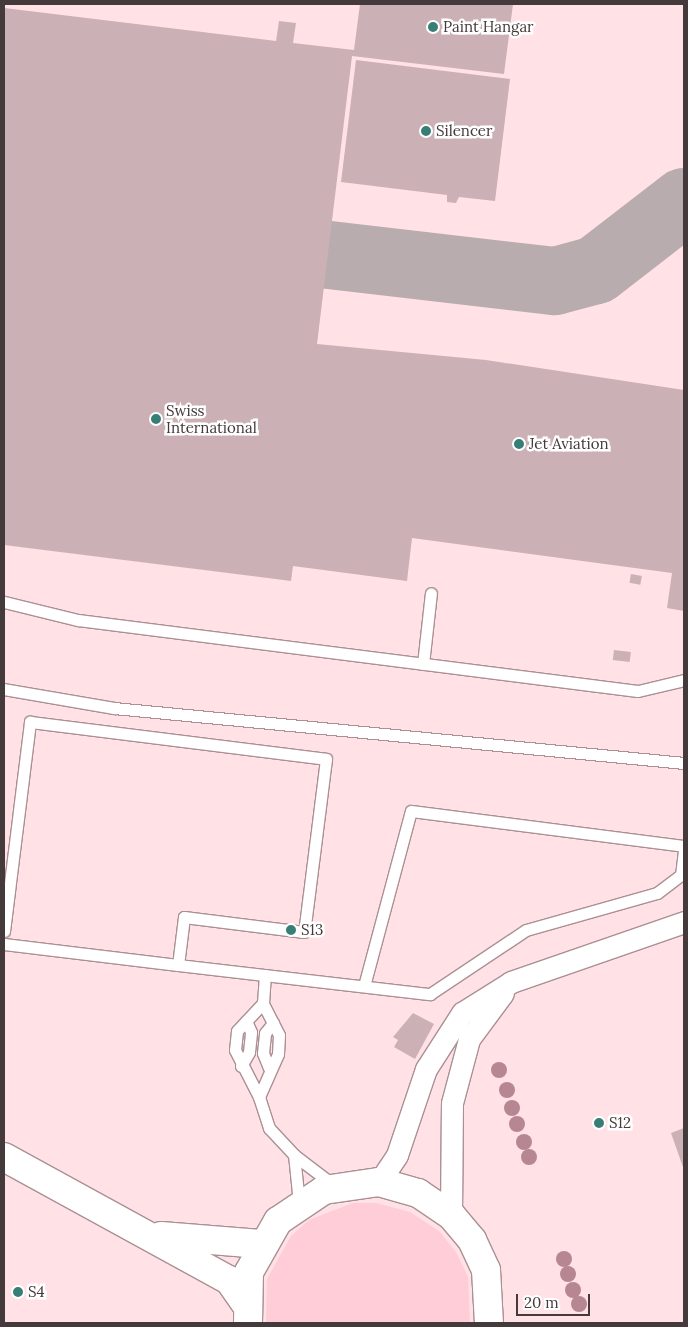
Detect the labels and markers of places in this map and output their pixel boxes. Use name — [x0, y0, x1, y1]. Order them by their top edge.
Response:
place label: Paint Hangar — [443, 18, 534, 36]
marker: Paint Hangar — [427, 21, 439, 33]
place label: Silencer — [436, 122, 492, 140]
marker: Silencer — [420, 125, 432, 137]
place label: Swiss International — [166, 401, 257, 436]
marker: Swiss International — [150, 413, 162, 425]
place label: Jet Aviation — [529, 435, 609, 453]
marker: Jet Aviation — [513, 438, 525, 450]
place label: S13 — [301, 921, 323, 939]
marker: S13 — [285, 924, 297, 936]
place label: S12 — [609, 1114, 631, 1132]
marker: S12 — [593, 1117, 605, 1129]
place label: S4 — [28, 1283, 45, 1301]
marker: S4 — [12, 1286, 24, 1298]

